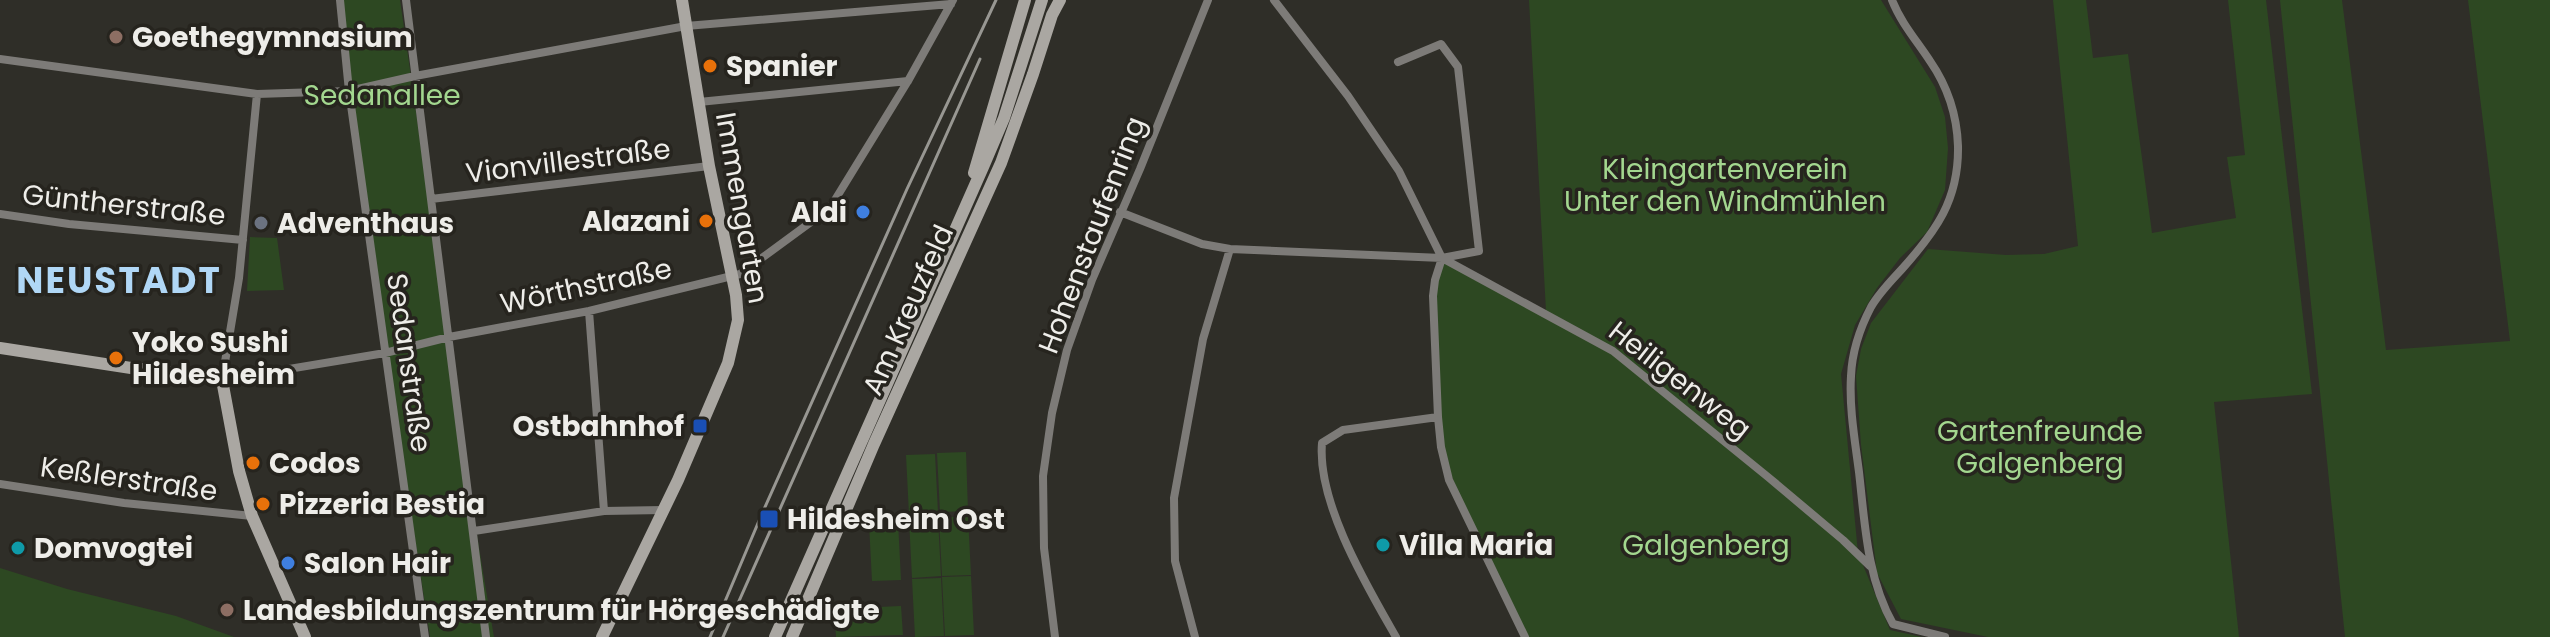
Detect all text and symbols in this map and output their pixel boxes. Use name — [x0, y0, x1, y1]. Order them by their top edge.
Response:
place label: Goethegymnasium — [132, 18, 413, 57]
marker: Goethegymnasium — [107, 28, 125, 46]
place label: Spanier — [726, 47, 838, 86]
marker: Spanier — [701, 57, 719, 75]
park label: Sedanallee — [304, 76, 461, 115]
street label: Immengarten — [706, 109, 778, 307]
street label: Hohenstaufenring — [1029, 111, 1155, 359]
street label: Vionvillestraße — [463, 129, 673, 193]
park label: Kleingartenverein Unter den Windmühlen — [1564, 150, 1886, 221]
street label: Güntherstraße — [20, 175, 228, 235]
place label: Aldi — [791, 193, 847, 232]
place label: Alazani — [582, 202, 690, 241]
marker: Aldi — [854, 203, 872, 221]
place label: Adventhaus — [277, 204, 454, 243]
marker: Alazani — [697, 212, 715, 230]
marker: Adventhaus — [252, 214, 270, 232]
street label: Am Kreuzfeld — [853, 219, 963, 401]
street label: Wörthstraße — [497, 249, 675, 323]
district label: NEUSTADT — [16, 255, 222, 306]
street label: Sedanstraße — [377, 271, 441, 455]
street label: Heiligenweg — [1601, 312, 1759, 448]
place label: Yoko Sushi Hildesheim — [132, 323, 295, 394]
marker: Yoko Sushi Hildesheim — [107, 349, 125, 367]
place label: Ostbahnhof — [512, 407, 684, 446]
park label: Gartenfreunde Galgenberg — [1937, 412, 2143, 483]
marker: Ostbahnhof — [691, 417, 709, 435]
place label: Codos — [269, 444, 361, 483]
street label: Keßlerstraße — [38, 447, 220, 511]
marker: Codos — [244, 454, 262, 472]
place label: Pizzeria Bestia — [279, 485, 485, 524]
marker: Pizzeria Bestia — [254, 495, 272, 513]
place label: Hildesheim Ost — [787, 500, 1005, 539]
marker: Hildesheim Ost — [758, 508, 780, 530]
place label: Villa Maria — [1399, 526, 1553, 565]
park label: Galgenberg — [1622, 526, 1790, 565]
place label: Domvogtei — [34, 529, 193, 568]
marker: Villa Maria — [1374, 536, 1392, 554]
marker: Domvogtei — [9, 539, 27, 557]
place label: Salon Hair — [304, 544, 451, 583]
marker: Salon Hair — [279, 554, 297, 572]
place label: Landesbildungszentrum für Hörgeschädigte — [243, 591, 880, 630]
marker: Landesbildungszentrum für Hörgeschädigte — [218, 601, 236, 619]

